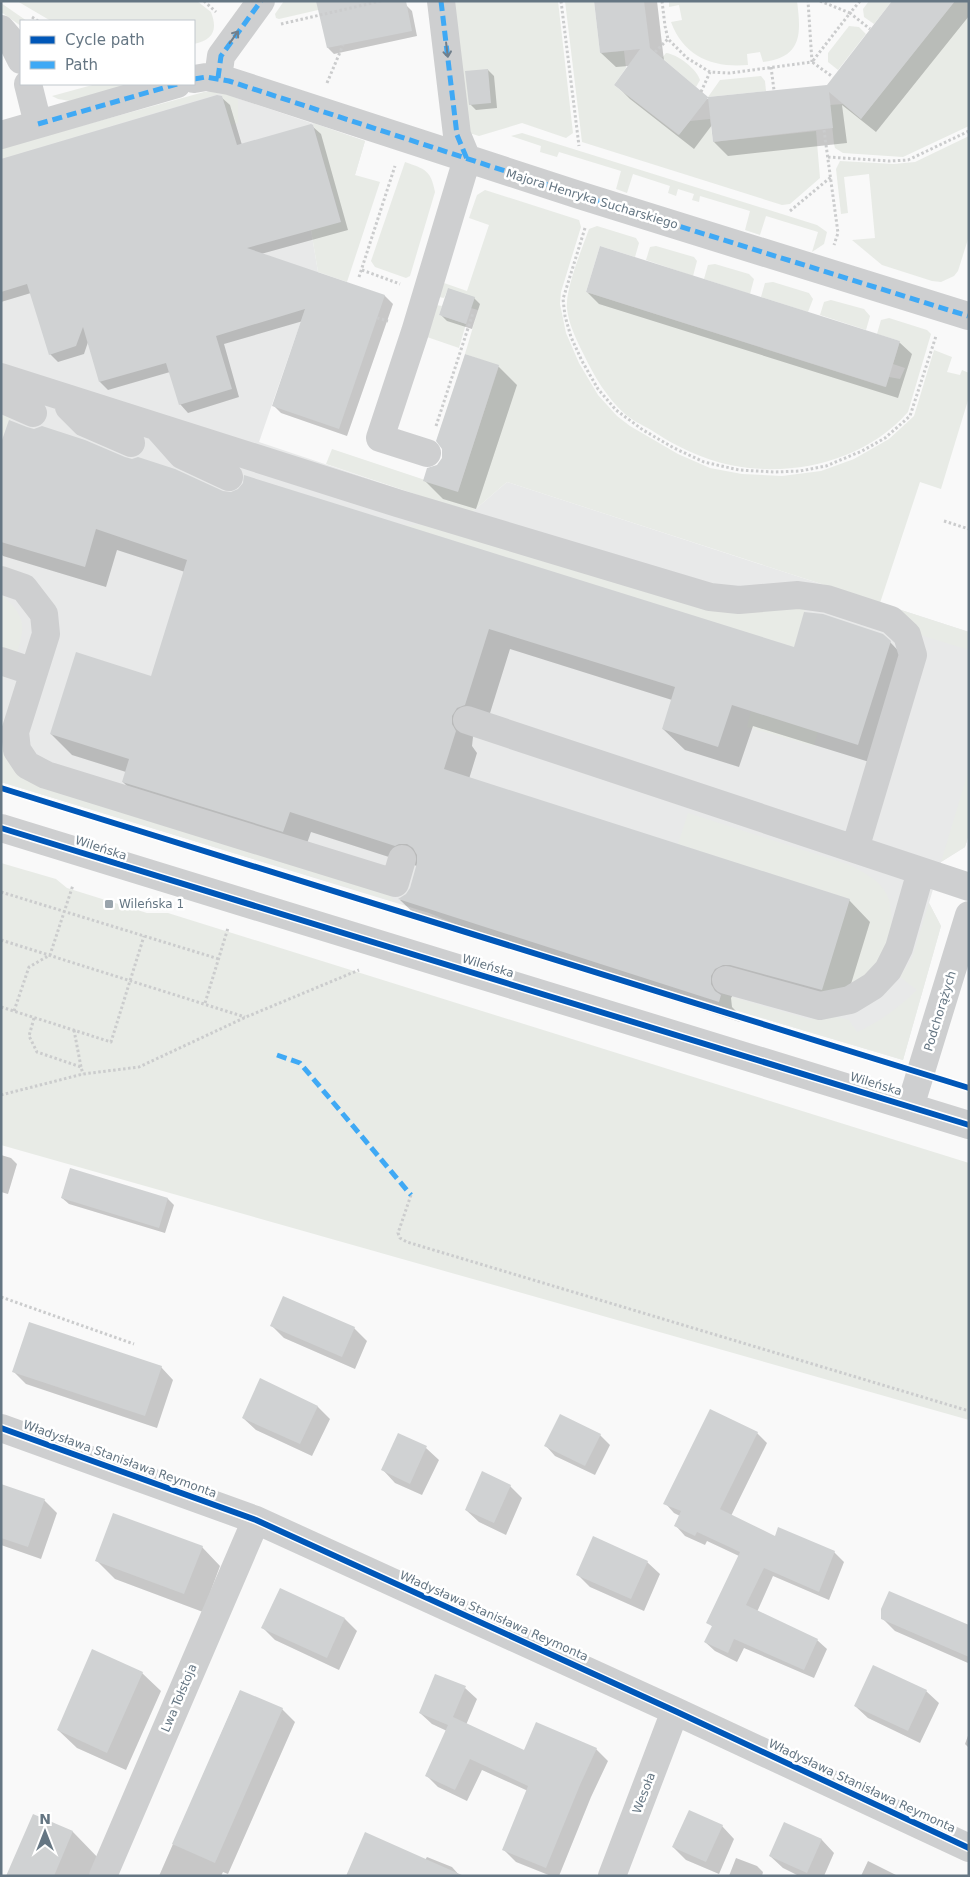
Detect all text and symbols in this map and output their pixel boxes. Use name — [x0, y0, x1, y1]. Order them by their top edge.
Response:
legend — [20, 20, 195, 85]
text: Cycle path — [65, 31, 145, 49]
one-way arrow — [229, 31, 239, 45]
one-way arrow — [442, 41, 452, 57]
text: Path — [65, 56, 98, 74]
street label: Majora Henryka Sucharskiego — [504, 166, 680, 232]
street label: Wileńska — [73, 833, 129, 863]
place label: Wileńska 1 — [119, 897, 184, 911]
marker: Wileńska 1 — [103, 898, 115, 910]
street label: Wileńska — [460, 951, 516, 981]
street label: Podchorążych — [921, 969, 959, 1053]
street label: Wileńska — [848, 1069, 904, 1099]
street label: Władysława Stanisława Reymonta — [21, 1417, 219, 1501]
street label: Władysława Stanisława Reymonta — [398, 1568, 590, 1664]
street label: Lwa Tołstoja — [158, 1662, 200, 1734]
street label: Władysława Stanisława Reymonta — [766, 1736, 958, 1836]
street label: Wesoła — [630, 1770, 658, 1816]
north arrow — [20, 1807, 70, 1857]
text: N — [39, 1811, 51, 1827]

